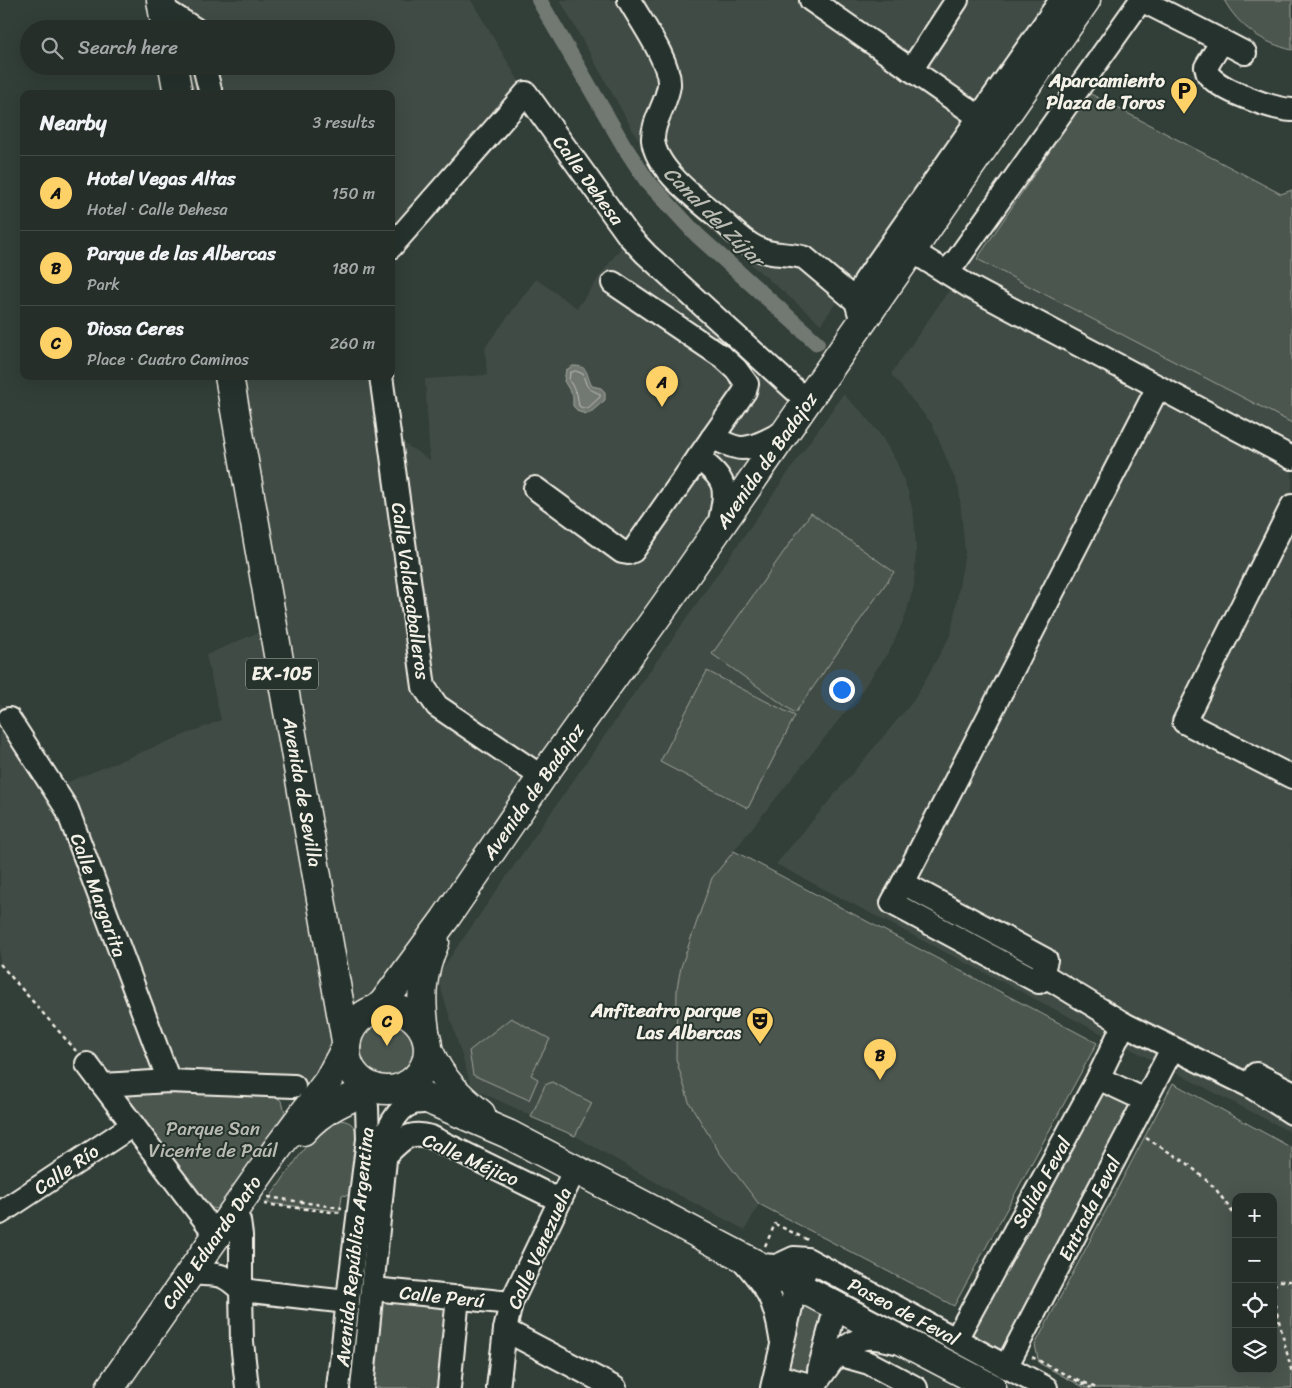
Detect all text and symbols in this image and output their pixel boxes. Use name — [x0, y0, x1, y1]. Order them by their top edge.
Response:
search box — [20, 20, 395, 75]
text: Search here — [78, 31, 178, 64]
icon: search — [38, 34, 66, 62]
place label: Aparcamiento Plaza de Toros — [1046, 64, 1166, 119]
parking icon: Aparcamiento Plaza de Toros — [1169, 76, 1199, 115]
text: Nearby — [40, 104, 106, 142]
text: 3 results — [312, 108, 375, 137]
street label: Calle Dehesa — [544, 128, 633, 233]
water label: Canal del Zújar — [655, 157, 775, 278]
text: Hotel Vegas Altas — [87, 162, 236, 195]
text: A — [51, 179, 61, 208]
text: 150 m — [332, 179, 375, 208]
text: Hotel · Calle Dehesa — [87, 195, 228, 224]
text: Parque de las Albercas — [87, 237, 276, 270]
text: B — [51, 254, 61, 283]
text: 180 m — [332, 254, 375, 283]
text: Park — [87, 270, 120, 299]
text: Diosa Ceres — [87, 312, 183, 345]
text: C — [51, 329, 61, 358]
text: 260 m — [330, 329, 375, 358]
text: Place · Cuatro Caminos — [87, 345, 249, 374]
pin: A — [646, 366, 678, 407]
street label: Avenida de Badajoz — [706, 384, 827, 537]
street label: Calle Valdecaballeros — [382, 500, 439, 682]
road number: EX-105 — [246, 659, 318, 690]
your location — [829, 677, 855, 703]
street label: Avenida de Sevilla — [273, 713, 332, 870]
street label: Avenida de Badajoz — [473, 715, 594, 868]
street label: Calle Margarita — [61, 829, 136, 962]
place label: Anfiteatro parque Las Albercas — [590, 994, 742, 1049]
pin: C — [371, 1005, 403, 1046]
theatre icon: Anfiteatro parque Las Albercas — [745, 1006, 775, 1045]
pin: B — [864, 1039, 896, 1080]
park label: Parque San Vicente de Paúl — [148, 1112, 278, 1167]
street label: Calle Méjico — [417, 1123, 525, 1196]
street label: Avenida República Argentina — [325, 1125, 384, 1369]
street label: Salida Feval — [1003, 1130, 1081, 1234]
street label: Calle Río — [27, 1135, 106, 1204]
street label: Entrada Feval — [1049, 1149, 1130, 1267]
street label: Calle Eduardo Dato — [153, 1168, 270, 1316]
street label: Calle Venezuela — [498, 1181, 581, 1315]
map controls — [1232, 1193, 1277, 1373]
button: + — [1232, 1193, 1277, 1238]
button: − — [1232, 1238, 1277, 1283]
street label: Paseo de Feval — [842, 1268, 966, 1355]
street label: Calle Perú — [398, 1276, 487, 1317]
button: locate — [1232, 1283, 1277, 1328]
button: layers — [1232, 1328, 1277, 1373]

